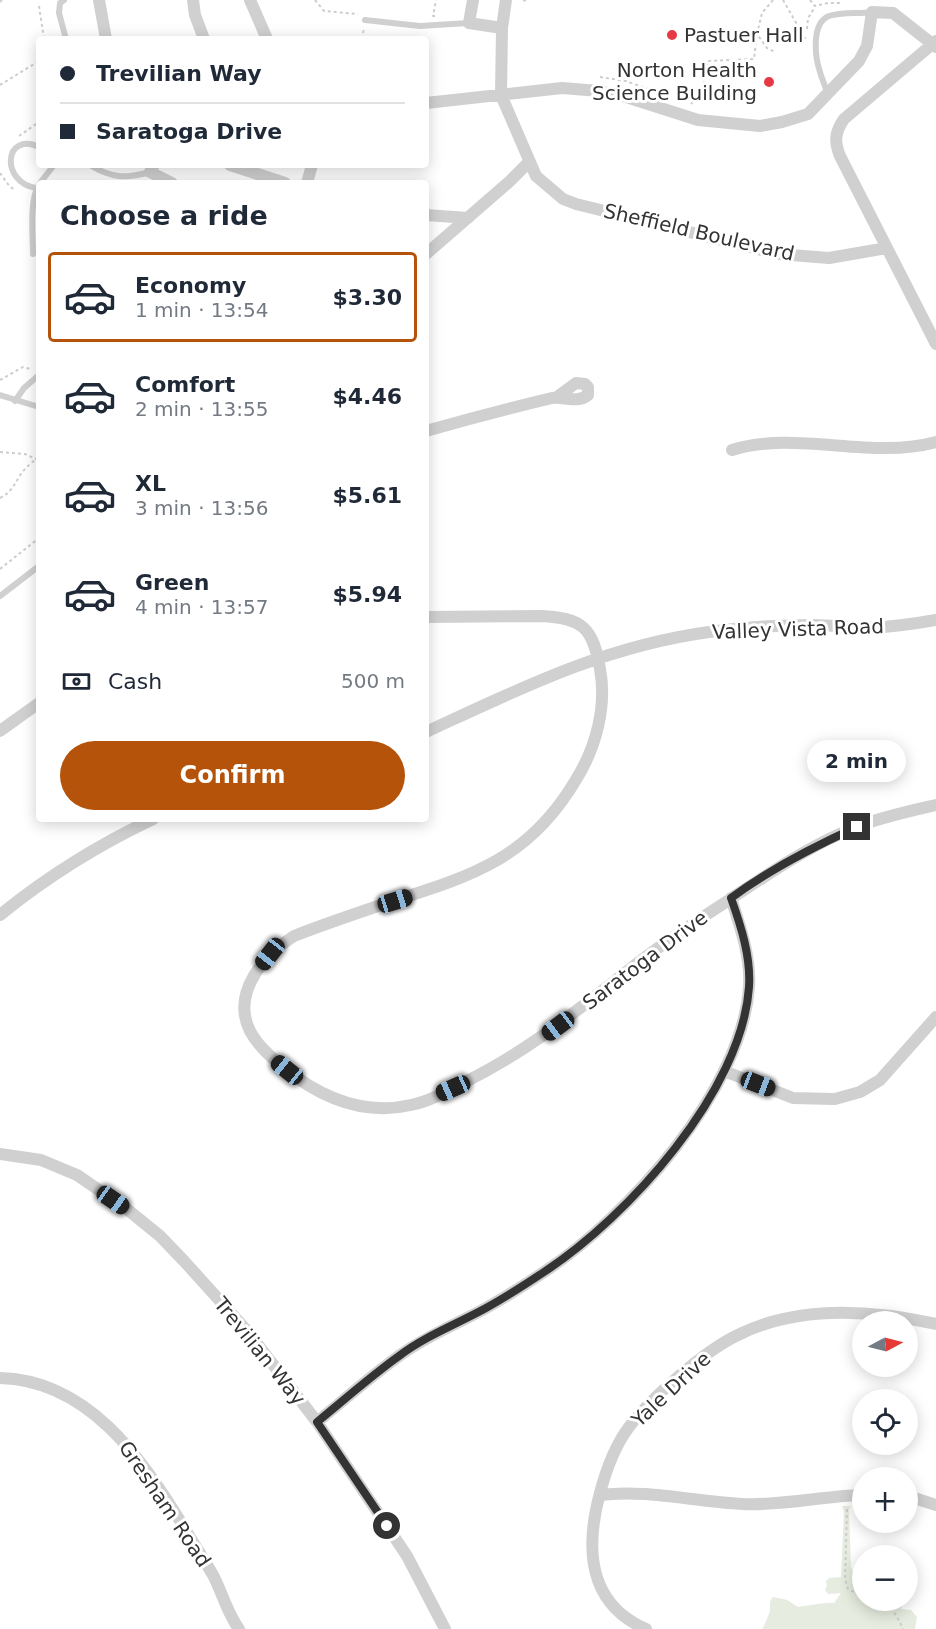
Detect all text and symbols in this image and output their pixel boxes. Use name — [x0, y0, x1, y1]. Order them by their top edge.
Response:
place label: Pastuer Hall — [684, 23, 804, 47]
marker: Pastuer Hall — [665, 28, 679, 42]
place label: Norton Health Science Building — [592, 58, 757, 105]
text: Trevilian Way — [96, 61, 261, 86]
marker: Norton Health Science Building — [762, 75, 776, 89]
text: Saratoga Drive — [96, 119, 282, 144]
street label: Sheffield Boulevard — [601, 198, 797, 266]
text: Choose a ride — [60, 200, 268, 231]
icon: car — [63, 270, 117, 324]
text: Economy — [135, 273, 246, 298]
text: $3.30 — [332, 285, 402, 310]
text: 1 min · 13:54 — [135, 298, 269, 322]
icon: car — [63, 369, 117, 423]
text: Comfort — [135, 372, 235, 397]
text: $4.46 — [332, 384, 402, 409]
text: 2 min · 13:55 — [135, 397, 269, 421]
icon: car — [63, 468, 117, 522]
text: XL — [135, 471, 166, 496]
text: $5.61 — [332, 483, 402, 508]
text: 3 min · 13:56 — [135, 496, 269, 520]
icon: car — [63, 567, 117, 621]
text: Green — [135, 570, 209, 595]
text: $5.94 — [332, 582, 402, 607]
text: 4 min · 13:57 — [135, 595, 269, 619]
street label: Valley Vista Road — [712, 614, 884, 644]
icon: cash — [60, 665, 93, 698]
text: Cash — [108, 669, 162, 694]
text: 500 m — [341, 669, 405, 693]
callout: 2 min — [808, 740, 906, 782]
button: Confirm — [60, 741, 405, 810]
text: 2 min — [825, 749, 888, 773]
route end — [843, 813, 870, 840]
car — [375, 887, 415, 915]
street label: Saratoga Drive — [578, 905, 712, 1015]
car — [252, 934, 288, 974]
car — [538, 1008, 578, 1044]
car — [267, 1052, 307, 1088]
car — [738, 1069, 778, 1099]
car — [433, 1072, 473, 1104]
car — [93, 1182, 133, 1218]
street label: Trevilian Way — [209, 1291, 311, 1410]
north arrow — [852, 1311, 918, 1377]
map controls — [852, 1311, 918, 1611]
street label: Yale Drive — [626, 1346, 715, 1432]
button: locate — [852, 1389, 918, 1455]
street label: Gresham Road — [114, 1436, 216, 1572]
button: + — [852, 1467, 918, 1533]
route start — [373, 1512, 400, 1539]
button: − — [852, 1545, 918, 1611]

